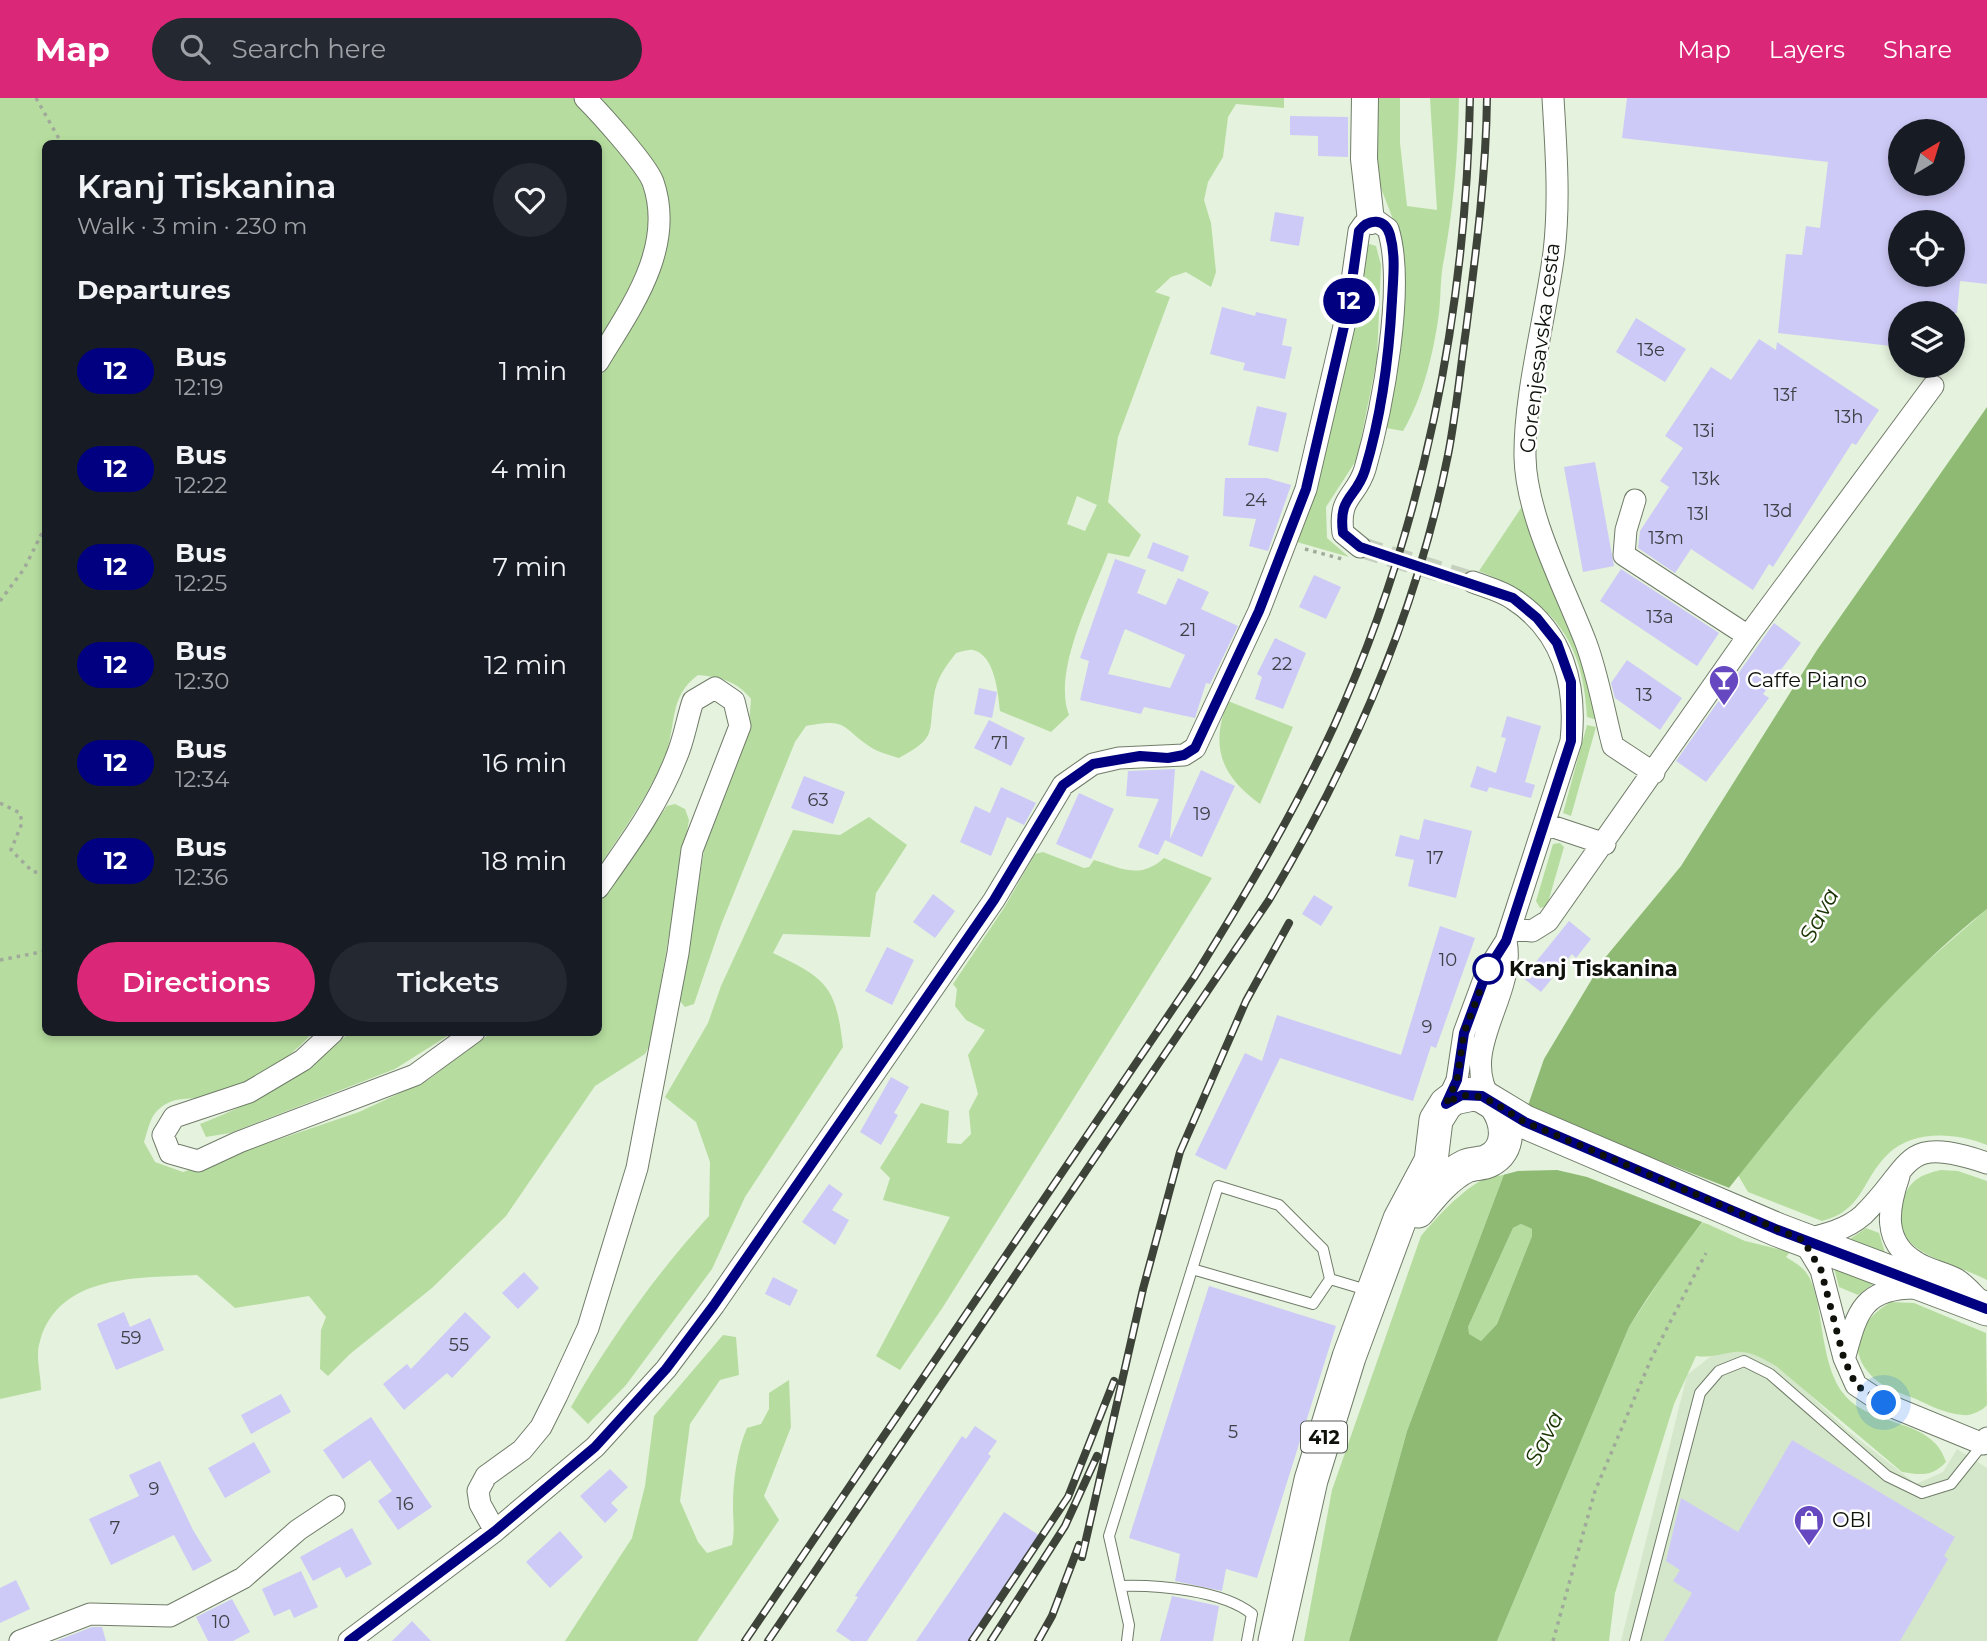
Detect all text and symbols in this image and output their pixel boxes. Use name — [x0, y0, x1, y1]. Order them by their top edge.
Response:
search box — [152, 18, 642, 81]
text: Map — [35, 29, 110, 69]
icon: search — [176, 30, 214, 68]
text: Search here — [232, 33, 386, 65]
text: Map — [1677, 35, 1731, 64]
text: Layers — [1769, 35, 1845, 64]
text: Share — [1883, 35, 1952, 64]
north arrow — [1888, 119, 1965, 196]
map controls — [1888, 119, 1965, 378]
button: heart — [493, 163, 567, 237]
text: Kranj Tiskanina — [77, 166, 336, 206]
button: locate — [1888, 210, 1965, 287]
text: Walk · 3 min · 230 m — [77, 212, 307, 240]
street label: Gorenjesavska cesta — [1514, 241, 1565, 455]
text: Departures — [77, 274, 231, 306]
line badge: 12 — [1318, 278, 1380, 324]
text: 12 — [1337, 286, 1361, 315]
button: layers — [1888, 301, 1965, 378]
house number: 13e — [1637, 339, 1665, 361]
text: Bus — [175, 341, 227, 373]
text: 1 min — [499, 355, 567, 387]
text: 12 — [104, 356, 127, 385]
text: 12:19 — [175, 373, 224, 401]
house number: 13f — [1774, 384, 1797, 406]
house number: 13h — [1835, 406, 1863, 428]
house number: 13i — [1693, 420, 1715, 442]
text: Bus — [175, 439, 227, 471]
text: 4 min — [491, 453, 567, 485]
text: 12 — [104, 454, 127, 483]
house number: 13k — [1692, 468, 1720, 490]
text: 12:22 — [175, 471, 227, 499]
house number: 24 — [1245, 489, 1267, 511]
house number: 13d — [1764, 500, 1792, 522]
house number: 13l — [1687, 503, 1709, 525]
house number: 13m — [1648, 527, 1684, 549]
text: Bus — [175, 537, 227, 569]
text: 7 min — [493, 551, 567, 583]
text: 12 — [104, 552, 127, 581]
text: 12:25 — [175, 569, 227, 597]
house number: 13a — [1646, 606, 1674, 628]
house number: 21 — [1180, 619, 1196, 641]
text: Bus — [175, 635, 227, 667]
text: 12 min — [484, 649, 567, 681]
text: 12 — [104, 650, 127, 679]
house number: 22 — [1272, 653, 1292, 675]
bar icon: Caffe Piano — [1707, 663, 1741, 707]
text: 12:30 — [175, 667, 229, 695]
place label: Caffe Piano — [1747, 667, 1867, 692]
house number: 13 — [1636, 684, 1652, 706]
house number: 71 — [991, 732, 1009, 754]
text: Bus — [175, 733, 227, 765]
text: 16 min — [483, 747, 567, 779]
text: 12 — [104, 748, 127, 777]
text: 12:34 — [175, 765, 229, 793]
house number: 63 — [807, 789, 829, 811]
house number: 19 — [1193, 803, 1211, 825]
text: Bus — [175, 831, 227, 863]
text: 18 min — [482, 845, 567, 877]
text: 12 — [104, 846, 127, 875]
house number: 17 — [1426, 847, 1444, 869]
text: 12:36 — [175, 863, 228, 891]
water label: Sava — [1793, 883, 1845, 947]
button: Directions — [77, 942, 315, 1022]
button: Tickets — [329, 942, 567, 1022]
house number: 10 — [1439, 949, 1457, 971]
marker: Kranj Tiskanina — [1473, 954, 1503, 984]
place label: Kranj Tiskanina — [1509, 956, 1678, 981]
house number: 9 — [1422, 1016, 1433, 1038]
house number: 59 — [120, 1327, 142, 1349]
house number: 55 — [449, 1334, 469, 1356]
your location — [1866, 1385, 1901, 1420]
water label: Sava — [1518, 1406, 1570, 1470]
house number: 5 — [1228, 1421, 1238, 1443]
road number: 412 — [1301, 1422, 1347, 1452]
house number: 9 — [149, 1478, 160, 1500]
house number: 16 — [396, 1493, 414, 1515]
shop icon: OBI — [1792, 1503, 1826, 1547]
place label: OBI — [1832, 1507, 1872, 1532]
house number: 7 — [110, 1517, 120, 1539]
house number: 10 — [212, 1611, 230, 1633]

